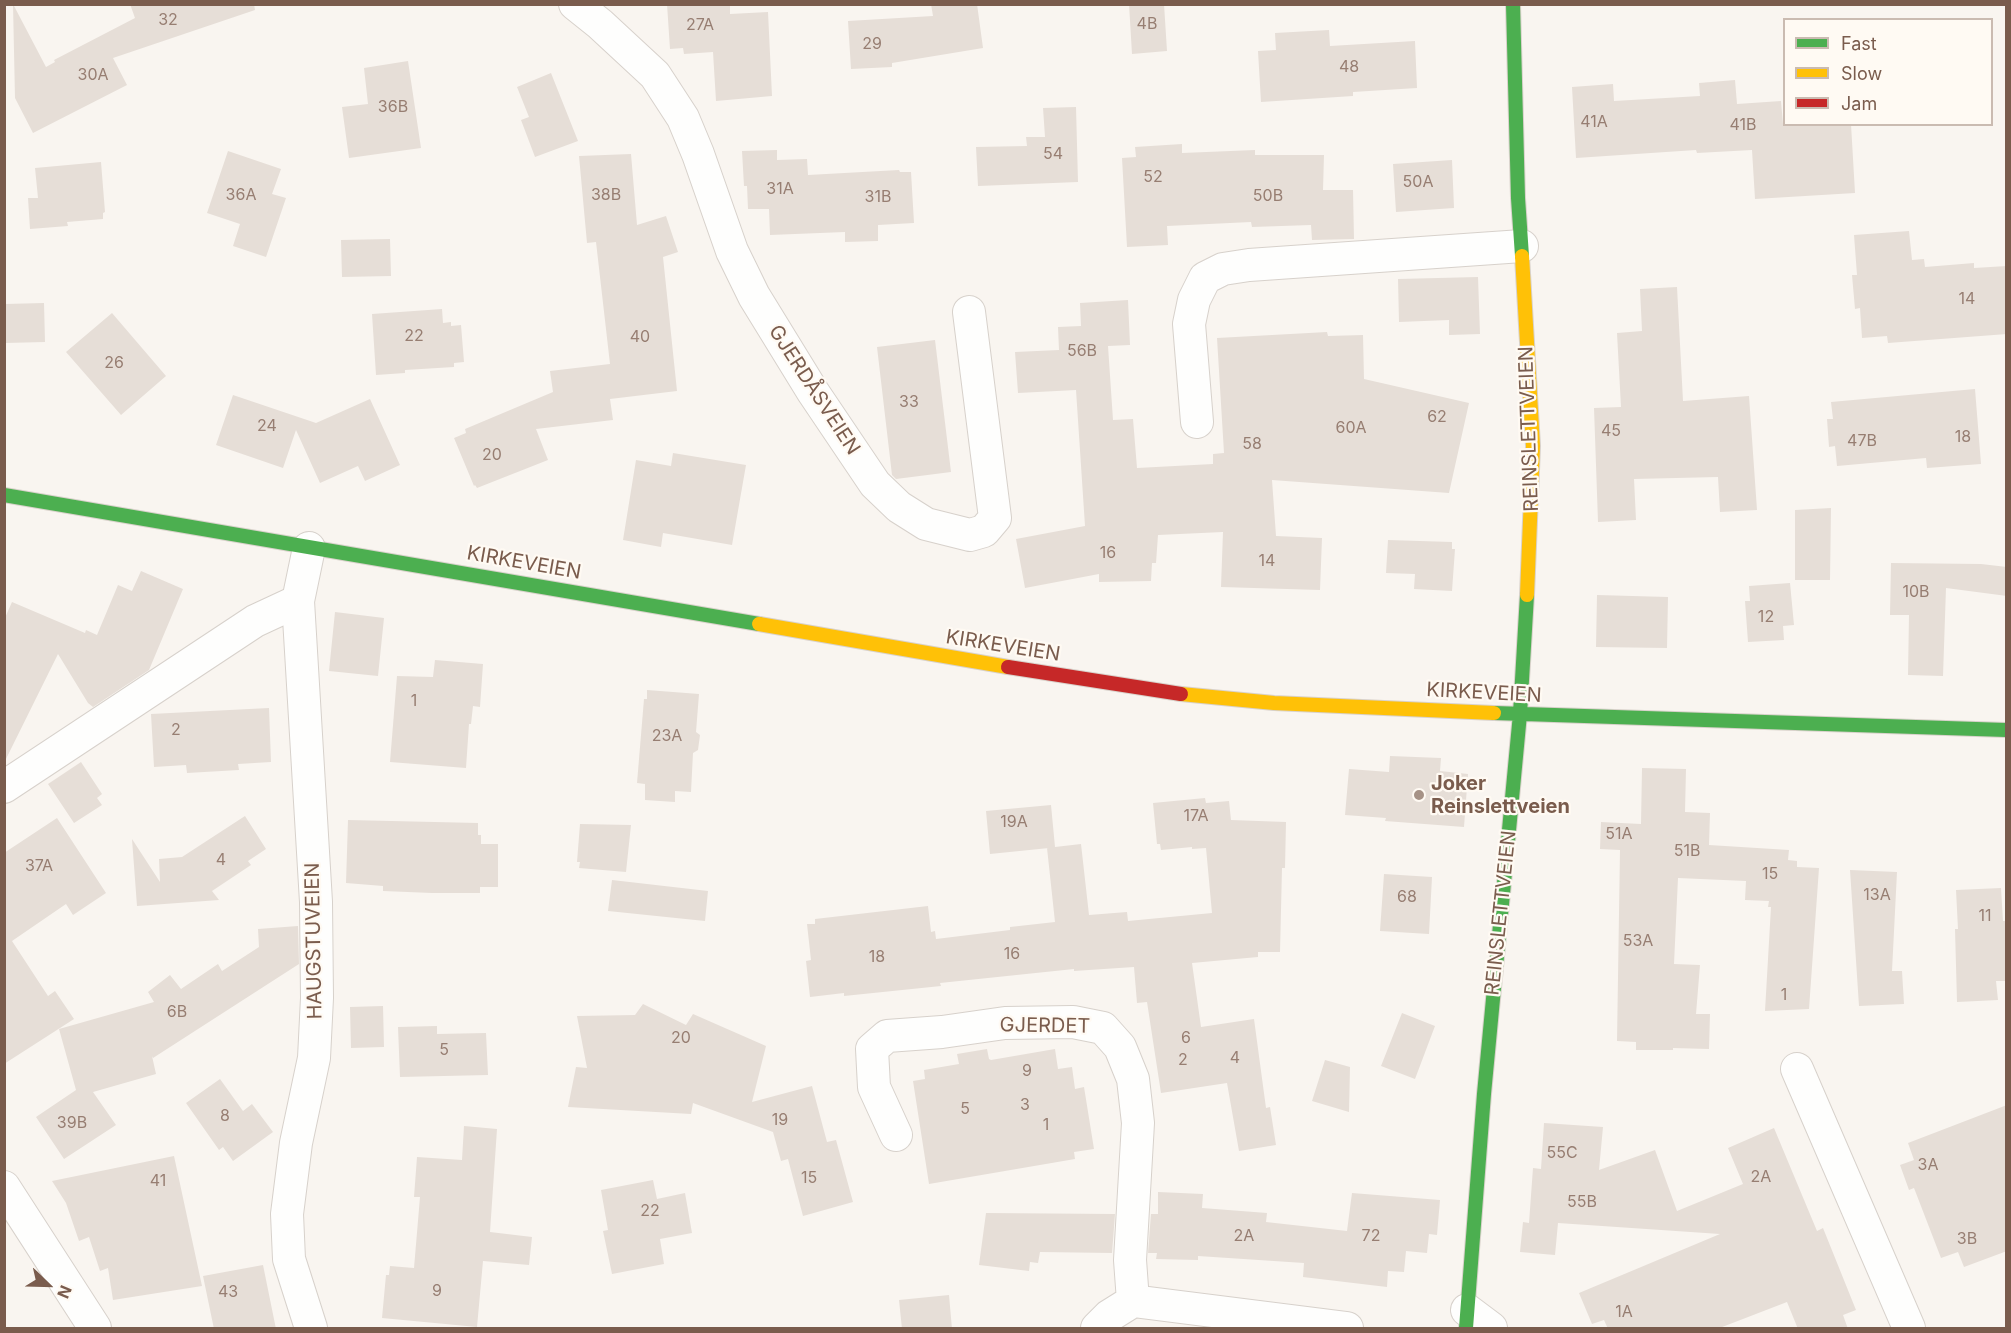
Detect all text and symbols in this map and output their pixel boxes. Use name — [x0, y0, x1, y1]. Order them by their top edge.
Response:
house number: 32 — [158, 10, 178, 30]
house number: 4B — [1137, 14, 1157, 34]
house number: 27A — [686, 15, 714, 35]
legend — [1783, 18, 1993, 126]
text: Fast — [1841, 33, 1877, 54]
house number: 29 — [862, 34, 882, 54]
house number: 48 — [1339, 57, 1359, 77]
text: Slow — [1841, 63, 1882, 84]
house number: 30A — [77, 65, 109, 85]
text: Jam — [1841, 93, 1877, 114]
house number: 36B — [378, 97, 408, 117]
house number: 41A — [1580, 112, 1608, 132]
house number: 41B — [1730, 115, 1756, 135]
house number: 54 — [1043, 144, 1063, 164]
house number: 52 — [1143, 167, 1163, 187]
house number: 50A — [1403, 172, 1433, 192]
house number: 31A — [766, 179, 794, 199]
house number: 36A — [226, 185, 256, 205]
house number: 38B — [591, 185, 621, 205]
house number: 50B — [1253, 186, 1283, 206]
house number: 31B — [865, 187, 891, 207]
house number: 14 — [1959, 289, 1975, 309]
street label: GJERDÅSVEIEN — [763, 321, 865, 459]
house number: 22 — [404, 326, 424, 346]
house number: 40 — [630, 327, 650, 347]
house number: 56B — [1067, 341, 1097, 361]
street label: REINSLETTVEIEN — [1514, 346, 1544, 512]
house number: 26 — [104, 353, 124, 373]
house number: 33 — [899, 392, 919, 412]
house number: 62 — [1427, 407, 1447, 427]
house number: 24 — [257, 416, 277, 436]
house number: 60A — [1335, 418, 1367, 438]
house number: 45 — [1601, 421, 1621, 441]
house number: 18 — [1955, 427, 1971, 447]
house number: 47B — [1847, 431, 1877, 451]
house number: 58 — [1242, 434, 1262, 454]
house number: 20 — [482, 445, 502, 465]
street label: KIRKEVEIEN — [465, 541, 583, 585]
house number: 16 — [1100, 543, 1116, 563]
house number: 14 — [1259, 551, 1275, 571]
house number: 10B — [1902, 582, 1930, 602]
house number: 12 — [1758, 607, 1774, 627]
street label: KIRKEVEIEN — [944, 625, 1062, 667]
street label: KIRKEVEIEN — [1426, 678, 1542, 708]
house number: 1 — [411, 691, 417, 711]
house number: 2 — [171, 720, 181, 740]
house number: 23A — [652, 726, 682, 746]
place label: Joker Reinslettveien — [1431, 772, 1570, 819]
marker: Joker Reinslettveien — [1412, 788, 1426, 802]
house number: 17A — [1184, 806, 1208, 826]
house number: 19A — [1000, 812, 1028, 832]
house number: 51A — [1605, 824, 1633, 844]
street label: REINSLETTVEIEN — [1480, 829, 1522, 997]
house number: 51B — [1674, 841, 1700, 861]
house number: 4 — [216, 850, 226, 870]
house number: 37A — [25, 856, 53, 876]
street label: HAUGSTUVEIEN — [301, 862, 327, 1020]
house number: 15 — [1762, 864, 1778, 884]
house number: 13A — [1863, 885, 1891, 905]
house number: 68 — [1397, 887, 1417, 907]
house number: 11 — [1978, 906, 1992, 926]
house number: 53A — [1623, 931, 1653, 951]
house number: 16 — [1004, 944, 1020, 964]
house number: 18 — [869, 947, 885, 967]
house number: 1 — [1781, 985, 1787, 1005]
house number: 6B — [167, 1002, 187, 1022]
street label: GJERDET — [999, 1013, 1091, 1039]
house number: 20 — [671, 1028, 691, 1048]
house number: 6 — [1181, 1028, 1191, 1048]
house number: 5 — [439, 1040, 449, 1060]
house number: 4 — [1230, 1048, 1240, 1068]
house number: 2 — [1178, 1050, 1188, 1070]
house number: 9 — [1022, 1061, 1032, 1081]
house number: 3 — [1020, 1095, 1030, 1115]
house number: 5 — [960, 1099, 970, 1119]
house number: 8 — [220, 1106, 230, 1126]
house number: 19 — [772, 1110, 788, 1130]
house number: 39B — [57, 1113, 87, 1133]
house number: 1 — [1043, 1115, 1049, 1135]
house number: 55C — [1546, 1143, 1578, 1163]
house number: 3A — [1918, 1155, 1938, 1175]
house number: 2A — [1751, 1167, 1771, 1187]
house number: 15 — [801, 1168, 817, 1188]
house number: 41 — [150, 1171, 166, 1191]
house number: 55B — [1567, 1192, 1597, 1212]
house number: 22 — [640, 1201, 660, 1221]
house number: 2A — [1234, 1226, 1254, 1246]
house number: 72 — [1362, 1226, 1380, 1246]
house number: 3B — [1957, 1229, 1977, 1249]
north arrow — [18, 1255, 78, 1315]
house number: 9 — [432, 1281, 442, 1301]
house number: 43 — [218, 1282, 238, 1302]
text: N — [53, 1283, 76, 1302]
house number: 1A — [1615, 1302, 1633, 1322]

